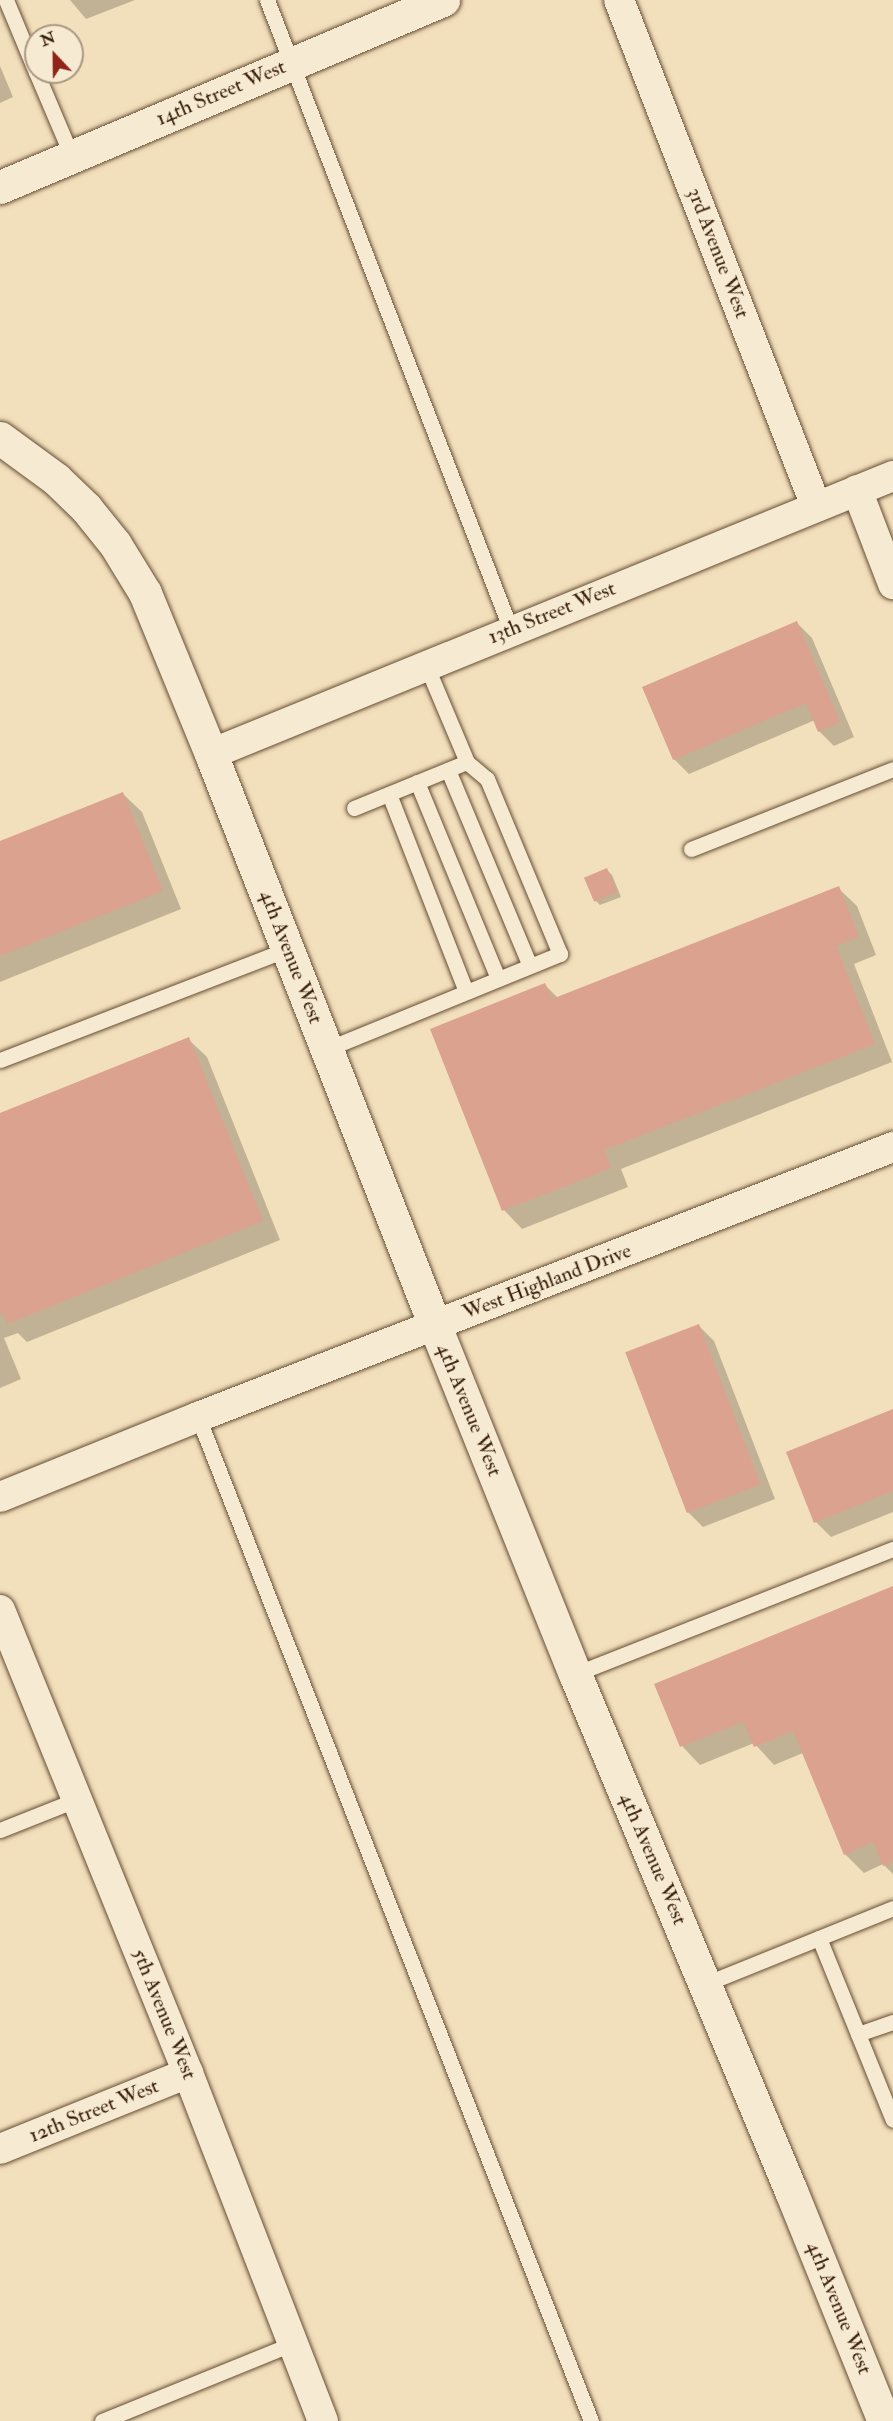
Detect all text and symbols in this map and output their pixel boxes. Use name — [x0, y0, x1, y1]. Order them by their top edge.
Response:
north arrow — [24, 24, 84, 84]
text: N — [38, 27, 58, 51]
street label: 14th Street West — [152, 54, 290, 132]
street label: 3rd Avenue West — [682, 184, 754, 322]
street label: 13th Street West — [485, 576, 619, 650]
street label: 4th Avenue West — [254, 887, 328, 1027]
street label: West Highland Drive — [459, 1238, 635, 1326]
street label: 4th Avenue West — [431, 1340, 507, 1480]
street label: 4th Avenue West — [614, 1789, 692, 1929]
street label: 5th Avenue West — [126, 1945, 202, 2083]
street label: 12th Street West — [25, 2074, 163, 2148]
street label: 4th Avenue West — [801, 2238, 877, 2378]

